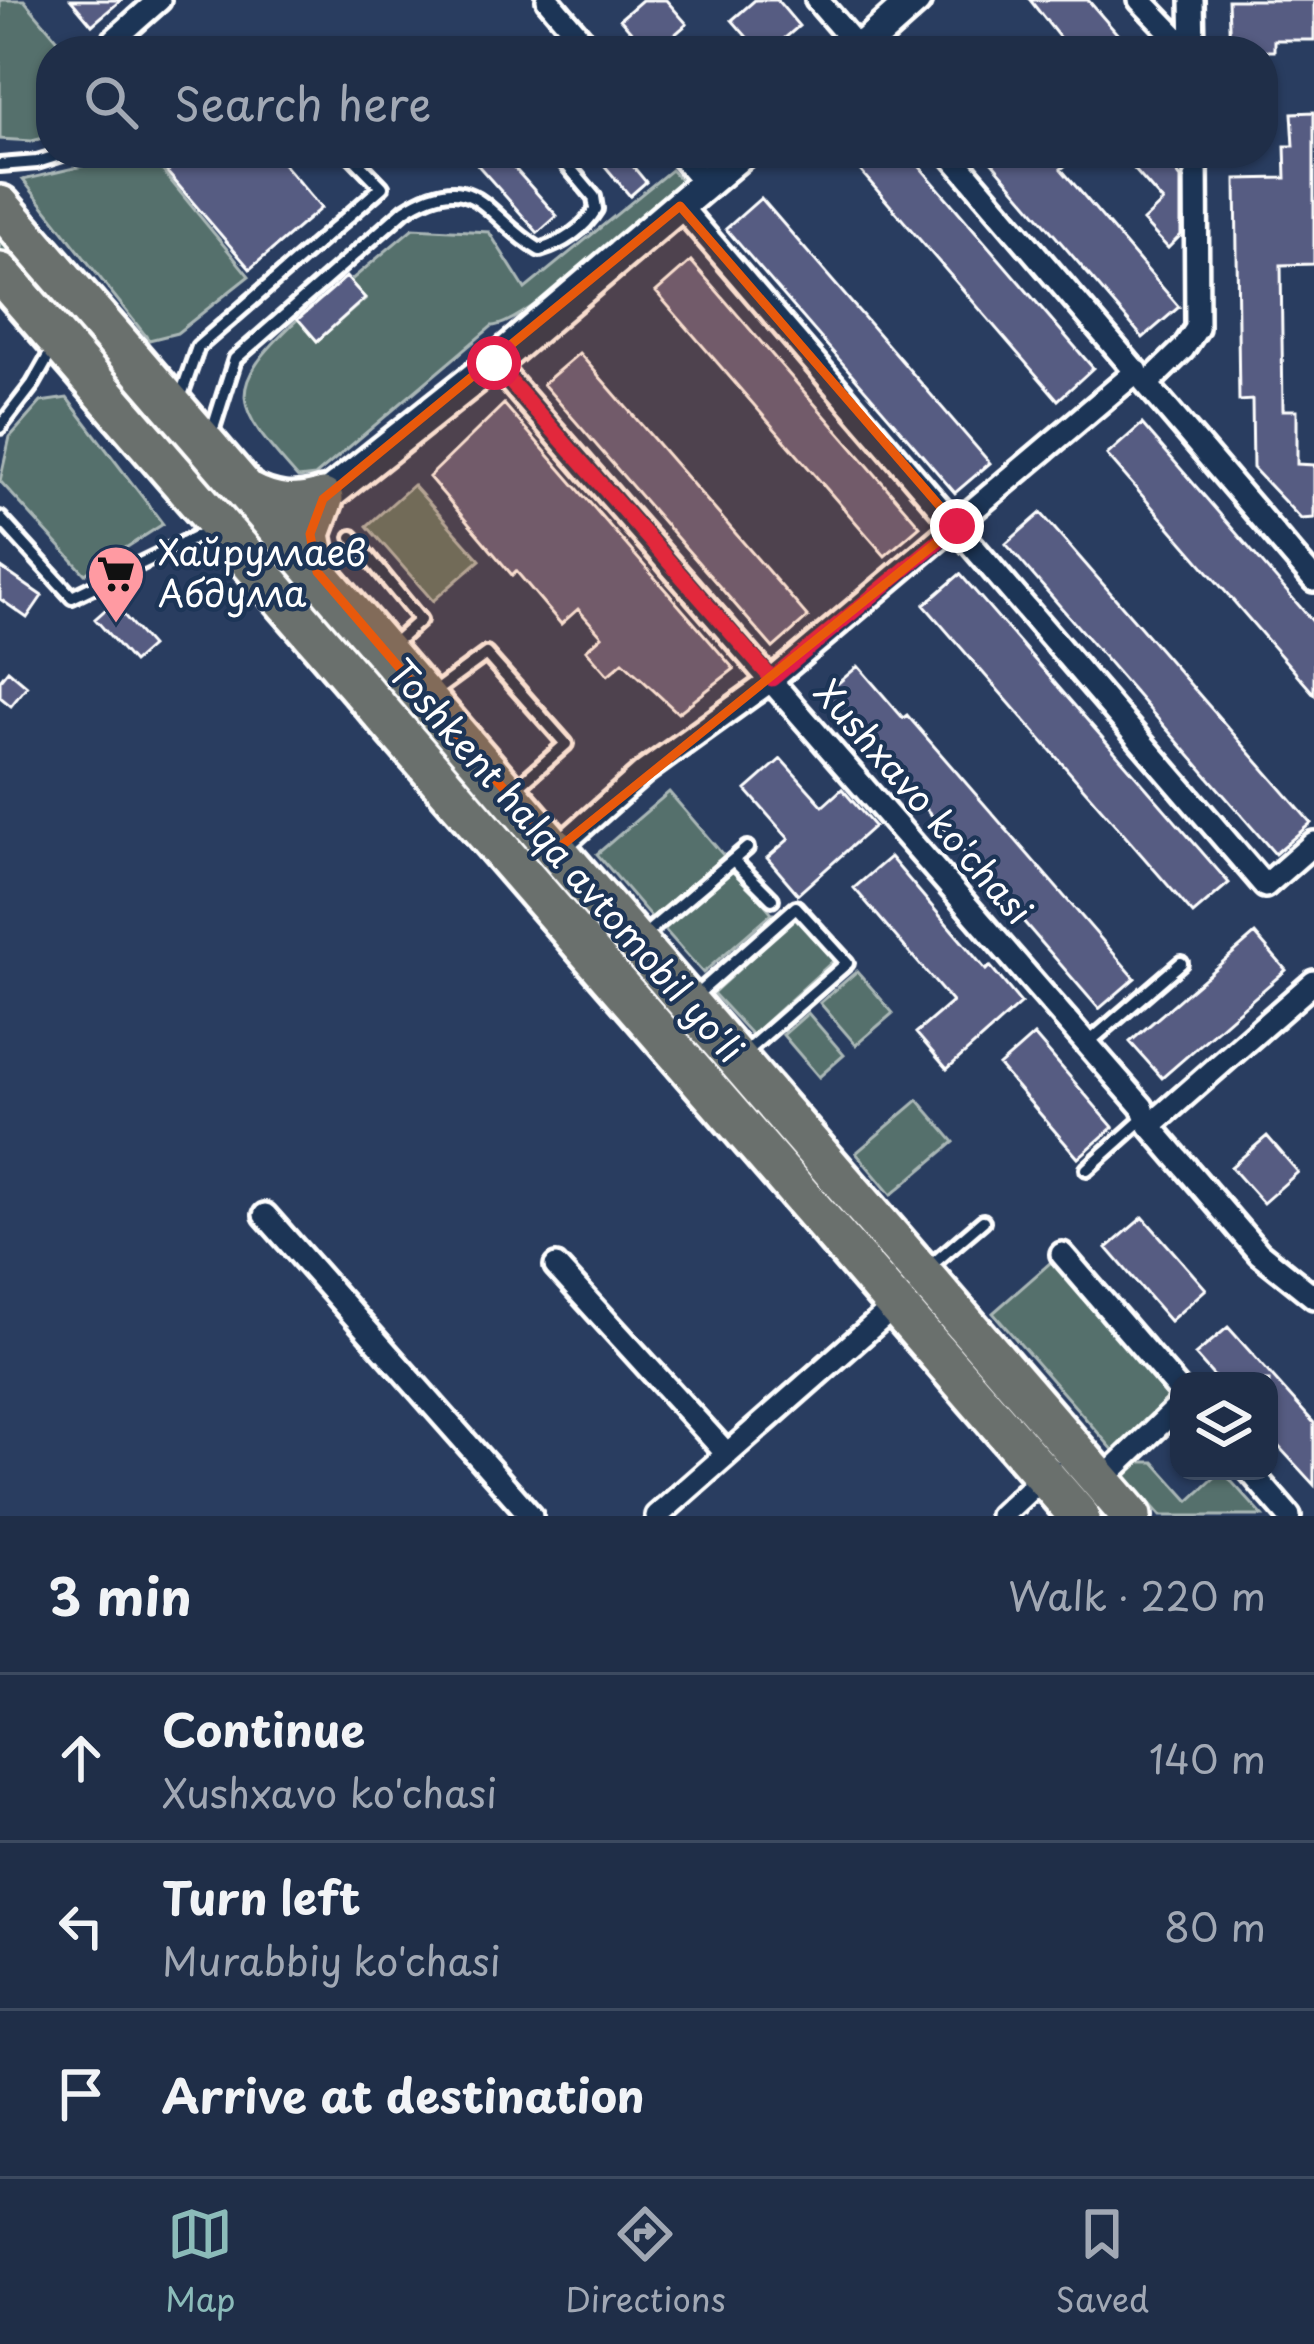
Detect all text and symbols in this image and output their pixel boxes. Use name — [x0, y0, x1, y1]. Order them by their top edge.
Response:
search box — [36, 36, 1278, 168]
text: Search here — [174, 68, 431, 136]
icon: search — [78, 69, 144, 135]
route start — [467, 336, 521, 390]
route end — [930, 499, 984, 553]
place label: Хайруллаев Абдулла — [158, 524, 366, 619]
supermarket icon: Хайруллаев Абдулла — [85, 543, 147, 625]
street label: Toshkent halqa avtomobil yo'li — [377, 646, 758, 1073]
street label: Xushxavo ko'chasi — [803, 666, 1046, 935]
map controls — [1170, 1372, 1278, 1480]
button: layers — [1170, 1372, 1278, 1480]
text: 3 min — [48, 1556, 192, 1633]
text: Walk · 220 m — [1008, 1565, 1266, 1624]
text: Continue — [162, 1694, 365, 1762]
icon: ahead — [48, 1725, 114, 1791]
text: 140 m — [1149, 1728, 1266, 1787]
text: Xushxavo ko'chasi — [162, 1762, 497, 1821]
text: Turn left — [162, 1862, 361, 1930]
icon: left — [48, 1893, 114, 1959]
text: 80 m — [1164, 1896, 1266, 1955]
text: Murabbiy ko'chasi — [162, 1930, 501, 1989]
text: Arrive at destination — [162, 2060, 645, 2128]
icon: arrive — [48, 2061, 114, 2127]
tab: Map — [165, 2201, 235, 2323]
tab: Directions — [565, 2201, 726, 2323]
tab: Saved — [1055, 2201, 1149, 2323]

